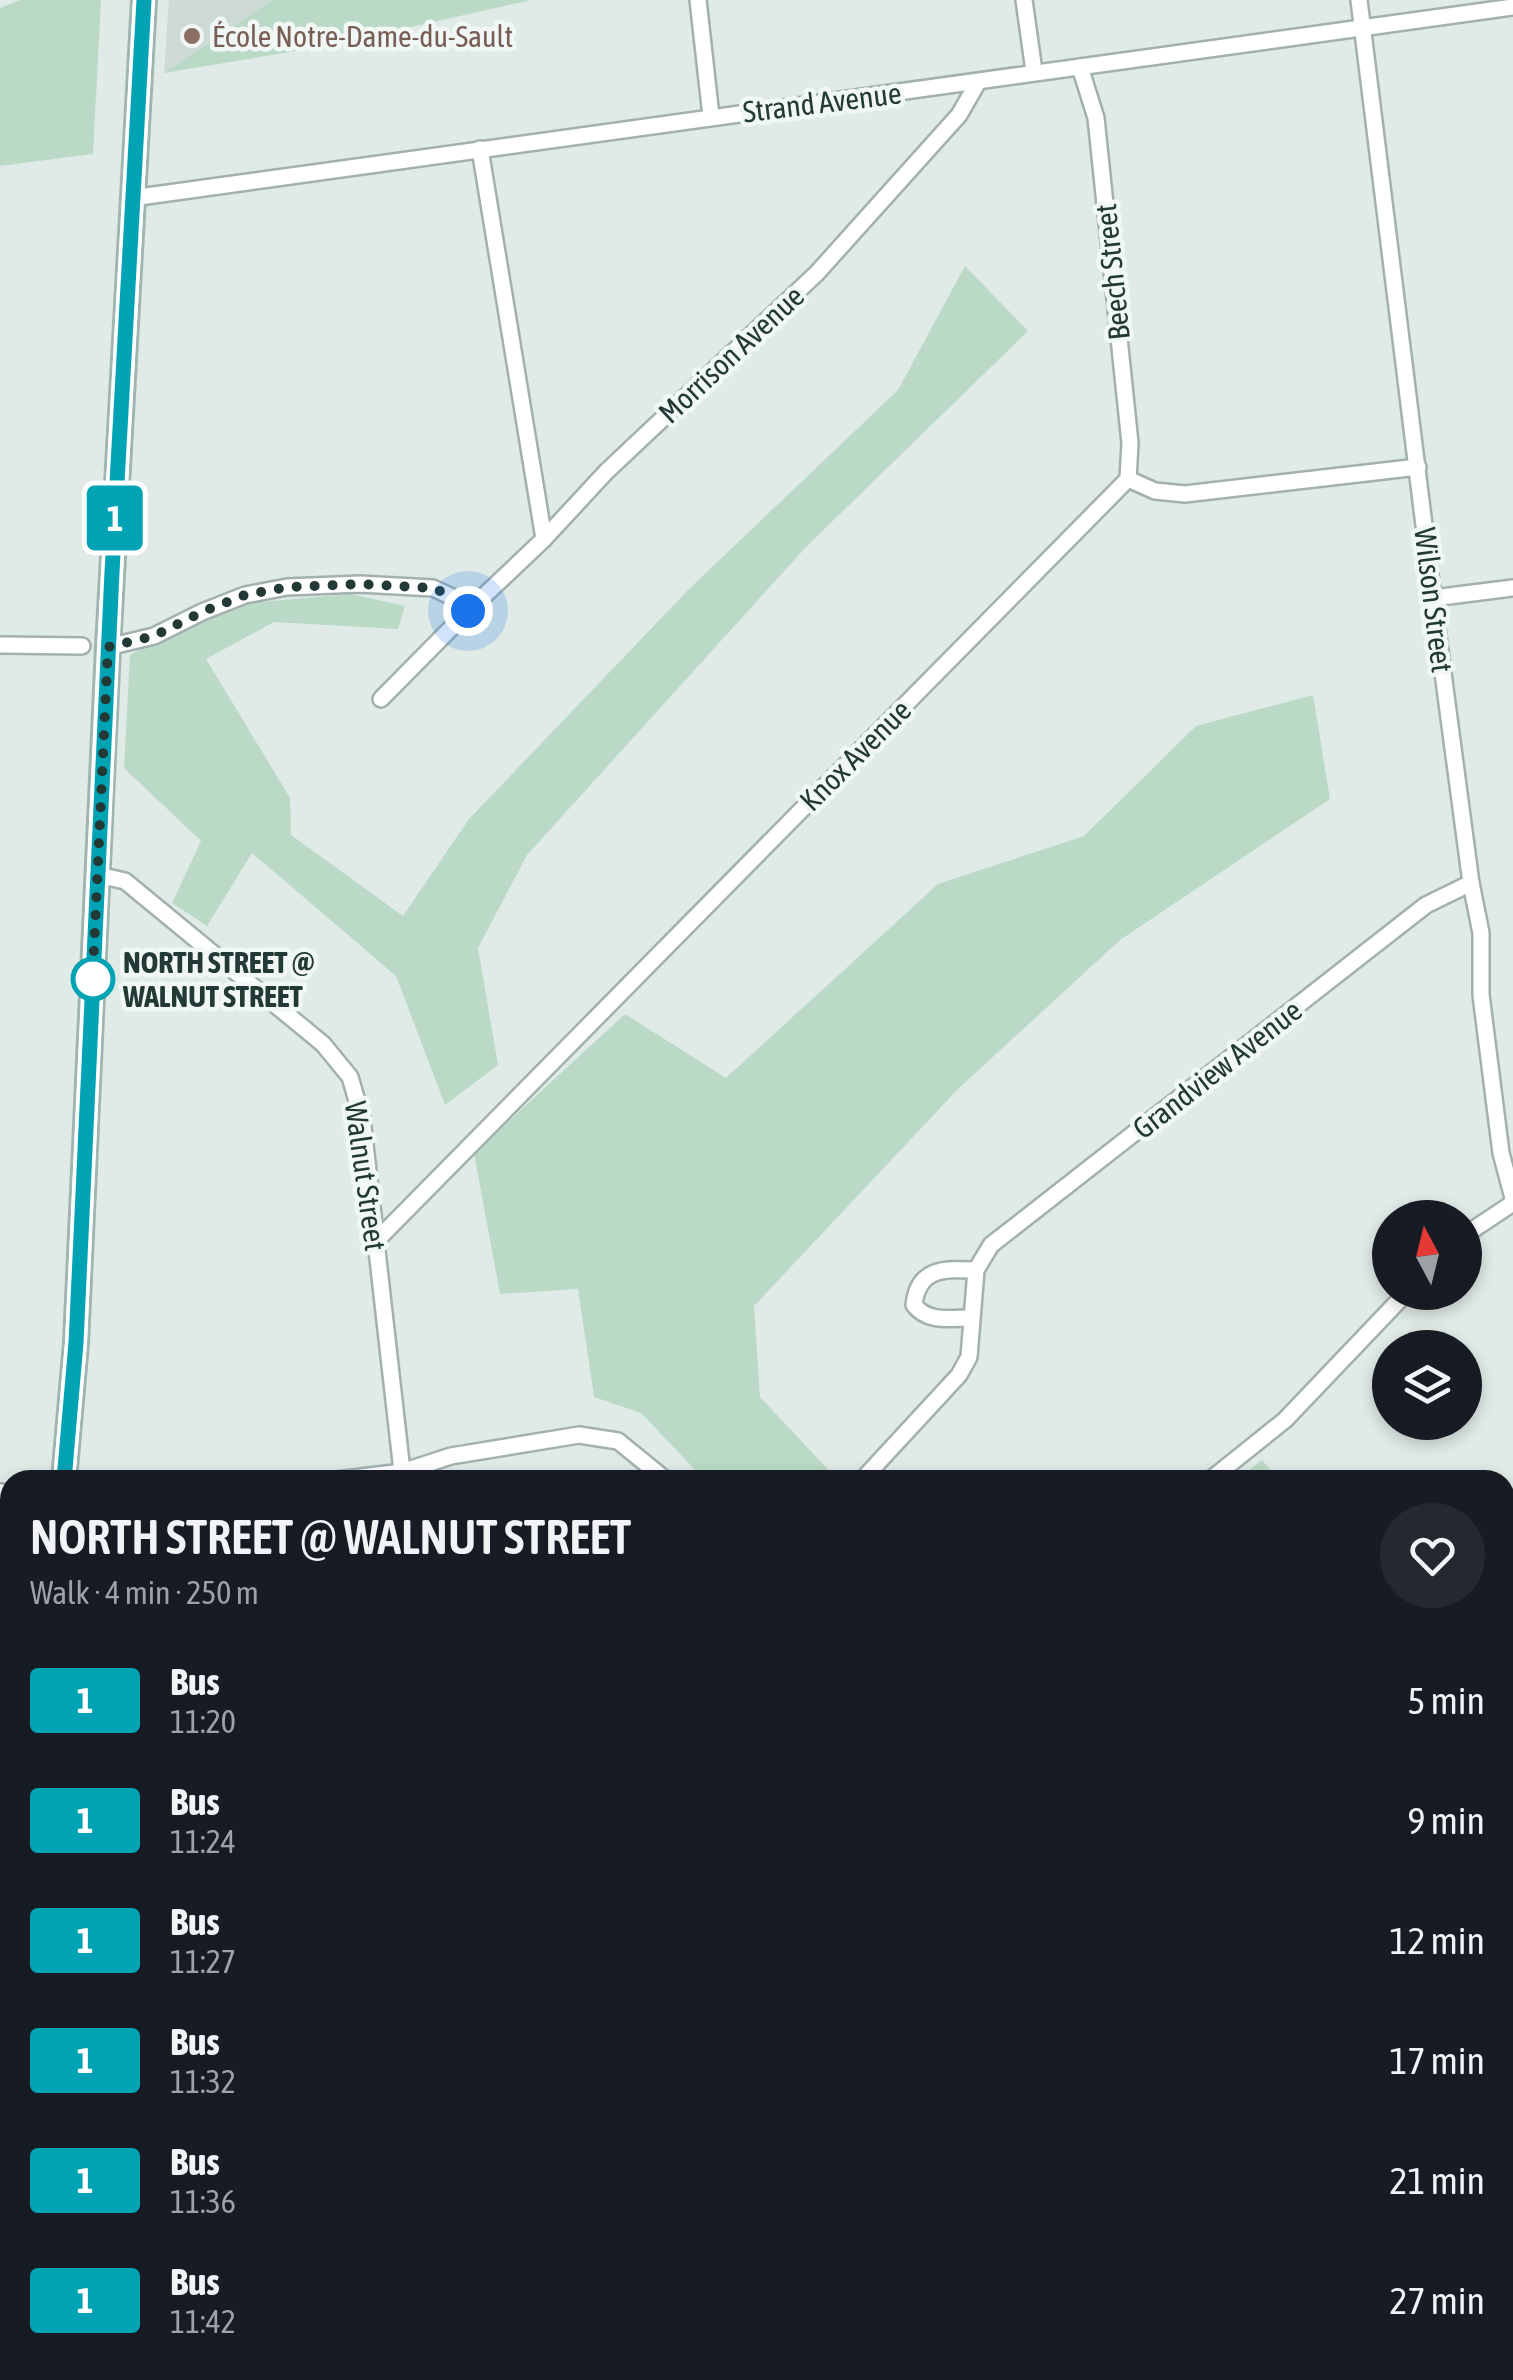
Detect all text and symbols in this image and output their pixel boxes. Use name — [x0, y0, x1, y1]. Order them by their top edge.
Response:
place label: École Notre-Dame-du-Sault — [212, 19, 513, 53]
marker: École Notre-Dame-du-Sault — [181, 25, 203, 47]
street label: Strand Avenue — [741, 75, 903, 129]
street label: Beech Street — [1088, 202, 1136, 342]
street label: Morrison Avenue — [652, 278, 810, 430]
line badge: 1 — [82, 486, 148, 550]
text: 1 — [107, 498, 123, 538]
street label: Wilson Street — [1408, 526, 1460, 674]
your location — [443, 586, 493, 636]
street label: Knox Avenue — [793, 693, 917, 817]
place label: NORTH STREET @ WALNUT STREET — [122, 945, 315, 1013]
marker: NORTH STREET @ WALNUT STREET — [72, 958, 114, 1000]
street label: Grandview Avenue — [1126, 993, 1308, 1145]
street label: Walnut Street — [339, 1099, 393, 1253]
north arrow — [1372, 1200, 1482, 1310]
map controls — [1372, 1200, 1482, 1440]
button: layers — [1372, 1330, 1482, 1440]
button: heart — [1380, 1503, 1485, 1608]
text: NORTH STREET @ WALNUT STREET — [30, 1509, 631, 1564]
text: Walk · 4 min · 250 m — [30, 1574, 259, 1611]
text: Bus — [170, 1660, 220, 1703]
text: 5 min — [1407, 1679, 1485, 1722]
text: 1 — [77, 1680, 93, 1720]
text: 11:20 — [170, 1703, 236, 1740]
text: Bus — [170, 1780, 220, 1823]
text: 9 min — [1407, 1799, 1485, 1842]
text: 1 — [77, 1800, 93, 1840]
text: 11:24 — [170, 1823, 236, 1860]
text: Bus — [170, 1900, 220, 1943]
text: 12 min — [1390, 1919, 1485, 1962]
text: 1 — [77, 1920, 93, 1960]
text: 11:27 — [170, 1943, 236, 1980]
text: Bus — [170, 2020, 220, 2063]
text: 17 min — [1390, 2039, 1485, 2082]
text: 1 — [77, 2040, 93, 2080]
text: 11:32 — [170, 2063, 236, 2100]
text: Bus — [170, 2140, 220, 2183]
text: 21 min — [1390, 2159, 1485, 2202]
text: 1 — [77, 2160, 93, 2200]
text: 11:36 — [170, 2183, 236, 2220]
text: Bus — [170, 2260, 220, 2303]
text: 27 min — [1390, 2279, 1485, 2322]
text: 1 — [77, 2280, 93, 2320]
text: 11:42 — [170, 2303, 236, 2340]

